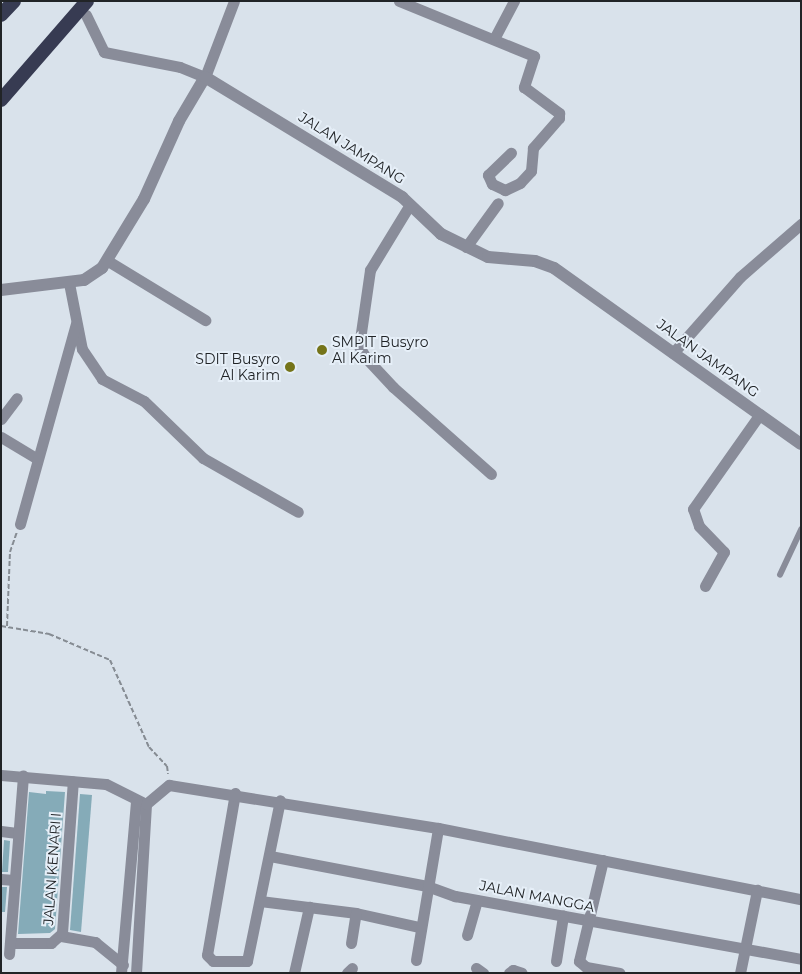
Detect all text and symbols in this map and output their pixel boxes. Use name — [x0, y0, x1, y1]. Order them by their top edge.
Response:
street label: JALAN JAMPANG — [296, 109, 408, 187]
street label: JALAN JAMPANG — [654, 315, 762, 401]
place label: SMPIT Busyro Al Karim — [332, 334, 428, 367]
marker: SMPIT Busyro Al Karim — [316, 344, 328, 356]
place label: SDIT Busyro Al Karim — [195, 351, 280, 384]
marker: SDIT Busyro Al Karim — [284, 361, 296, 373]
street label: JALAN KENARI I — [40, 812, 64, 926]
street label: JALAN MANGGA — [478, 877, 596, 915]

